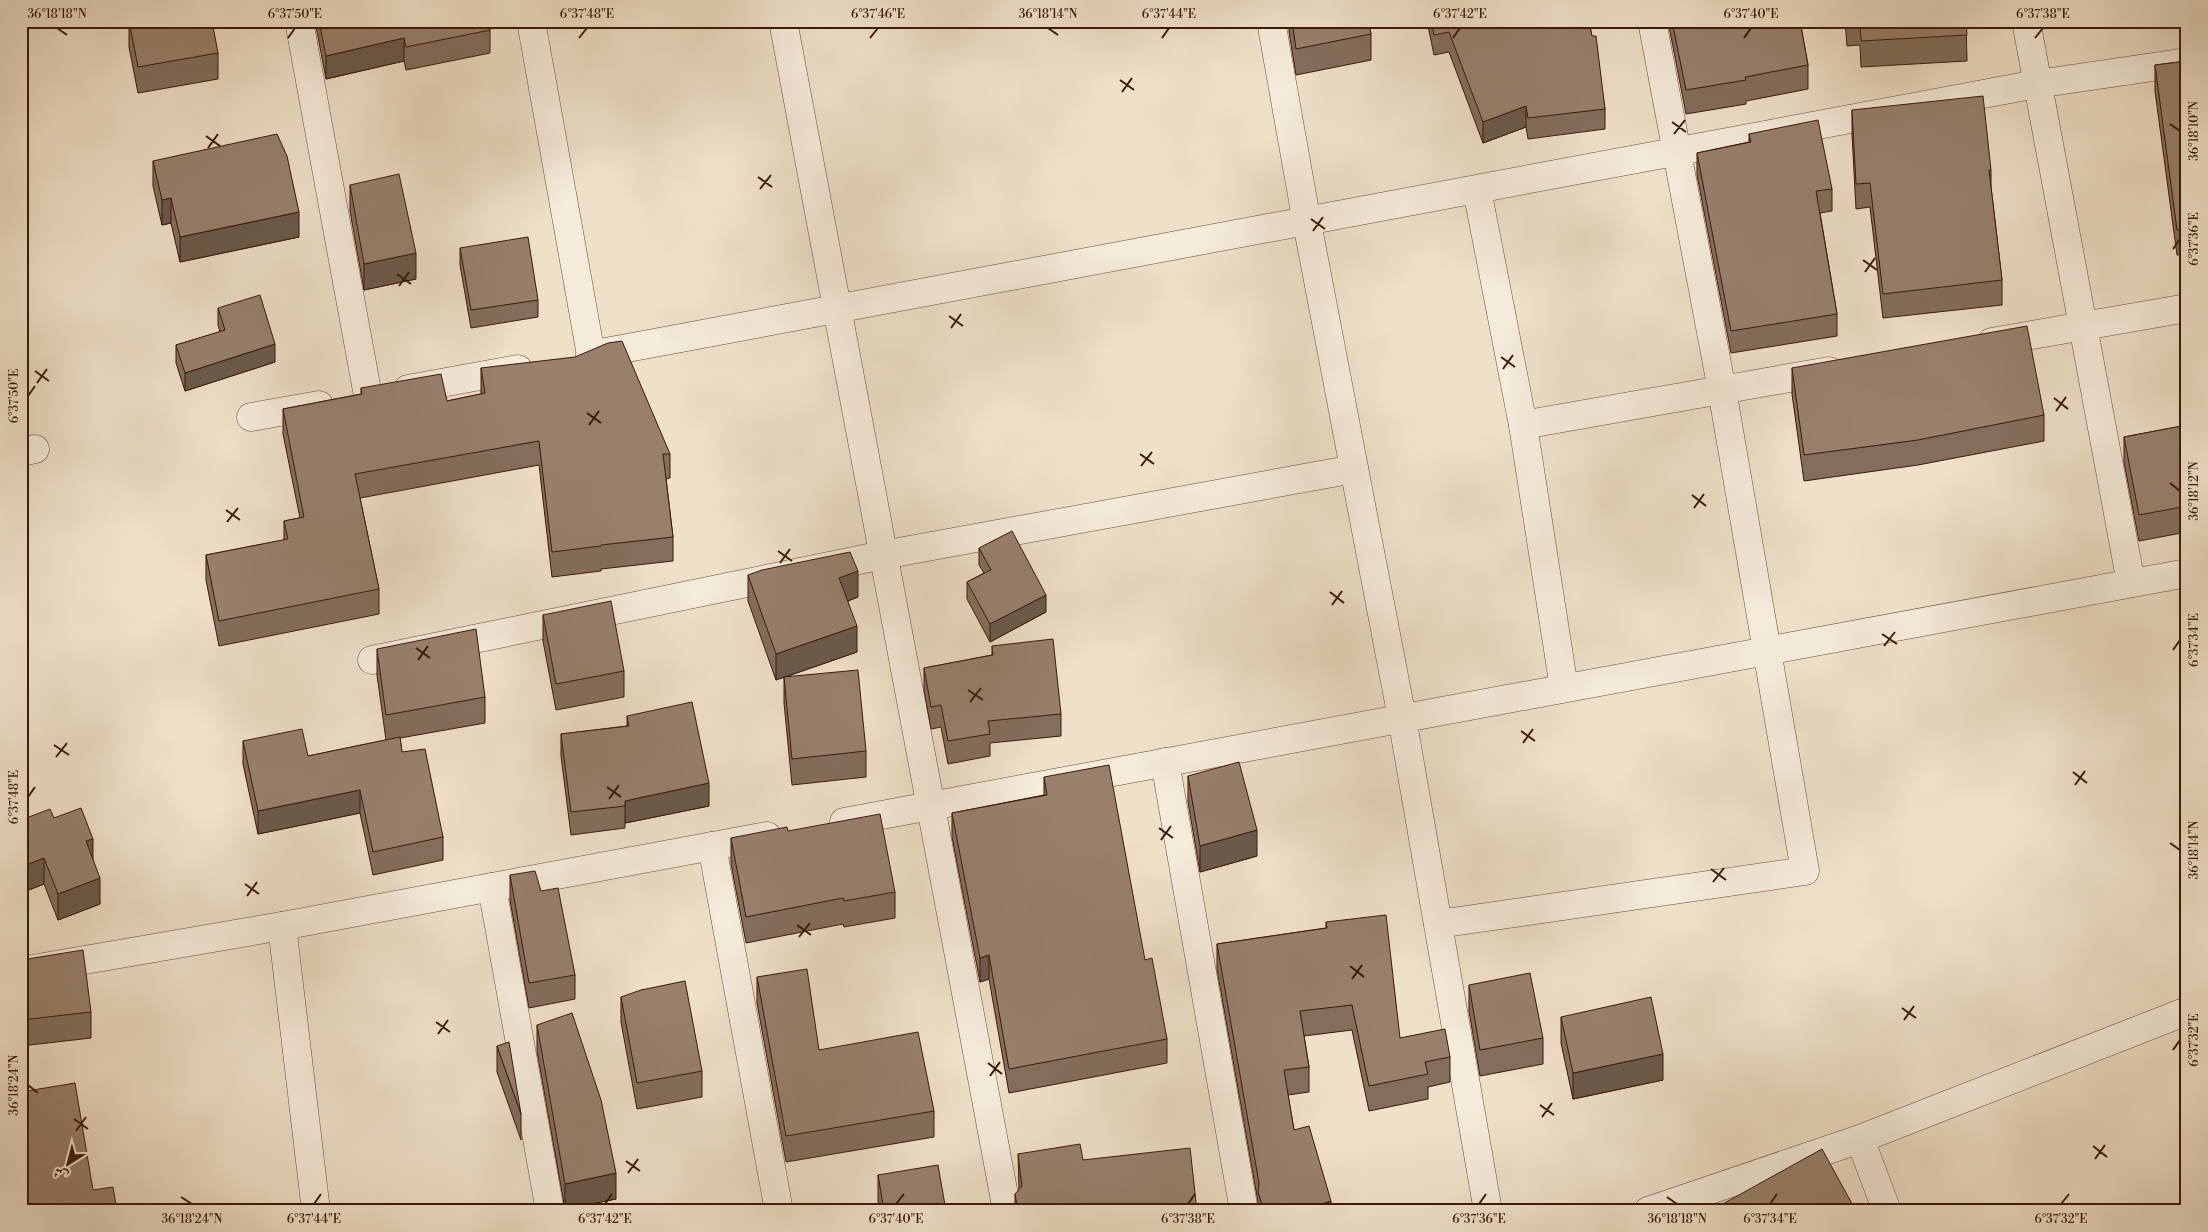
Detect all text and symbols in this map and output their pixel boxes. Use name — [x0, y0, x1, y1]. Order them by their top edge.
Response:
text: 36°18'18"N — [27, 7, 87, 22]
text: 6°37'50"E — [268, 7, 322, 22]
text: 6°37'48"E — [560, 7, 614, 22]
text: 6°37'46"E — [851, 7, 905, 22]
text: 36°18'14"N — [1019, 7, 1077, 22]
text: 6°37'44"E — [1142, 7, 1196, 22]
text: 6°37'42"E — [1433, 7, 1487, 22]
text: 6°37'40"E — [1724, 7, 1778, 22]
text: 6°37'38"E — [2016, 7, 2070, 22]
text: 36°18'10"N — [2187, 101, 2202, 161]
text: 6°37'36"E — [2187, 212, 2202, 266]
text: 6°37'50"E — [7, 369, 22, 423]
text: 36°18'12"N — [2187, 461, 2202, 521]
text: 6°37'34"E — [2187, 613, 2202, 667]
text: 6°37'48"E — [7, 770, 22, 824]
text: 36°18'14"N — [2187, 821, 2202, 879]
text: 6°37'32"E — [2187, 1013, 2202, 1067]
text: 36°18'24"N — [7, 1054, 22, 1115]
north arrow — [42, 1140, 92, 1190]
text: ش — [50, 1162, 72, 1185]
text: 36°18'24"N — [162, 1212, 223, 1227]
text: 6°37'44"E — [287, 1212, 341, 1227]
text: 6°37'42"E — [578, 1212, 632, 1227]
text: 6°37'40"E — [869, 1212, 923, 1227]
text: 6°37'38"E — [1161, 1212, 1215, 1227]
text: 6°37'36"E — [1452, 1212, 1506, 1227]
text: 36°18'18"N — [1647, 1212, 1707, 1227]
text: 6°37'34"E — [1743, 1212, 1797, 1227]
text: 6°37'32"E — [2034, 1212, 2088, 1227]

